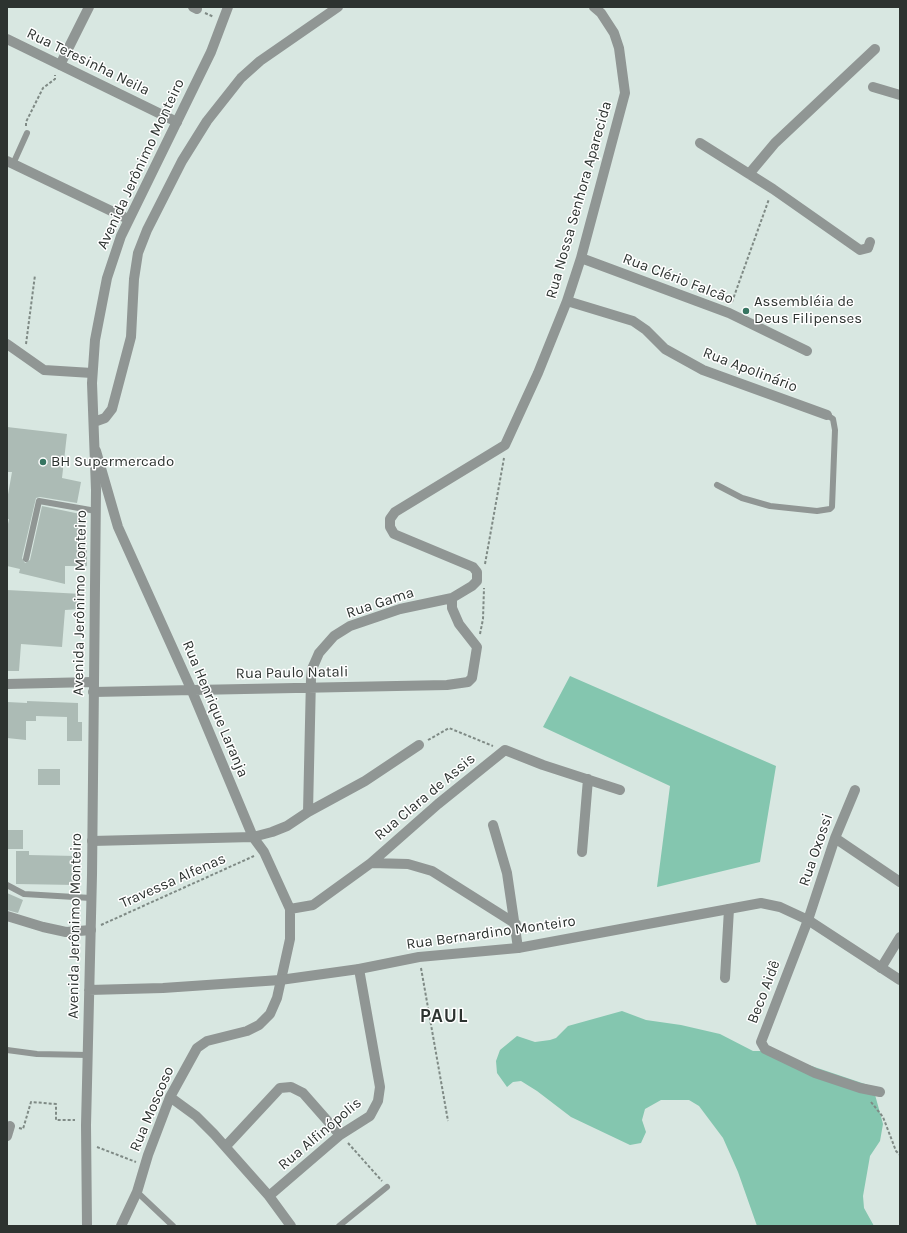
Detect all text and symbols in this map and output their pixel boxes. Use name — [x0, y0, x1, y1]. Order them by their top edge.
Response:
street label: Rua Teresinha Neila — [24, 24, 152, 100]
street label: Avenida Jerônimo Monteiro — [94, 76, 188, 252]
street label: Rua Nossa Senhora Aparecida — [542, 99, 616, 301]
street label: Rua Clério Falcão — [620, 250, 736, 308]
place label: Assembléia de Deus Filipenses — [754, 293, 862, 328]
marker: Assembléia de Deus Filipenses — [741, 306, 751, 316]
street label: Rua Apolinário — [700, 344, 800, 396]
place label: BH Supermercado — [51, 453, 174, 471]
marker: BH Supermercado — [38, 457, 48, 467]
street label: Avenida Jerônimo Monteiro — [69, 510, 91, 696]
street label: Rua Gama — [344, 584, 416, 622]
street label: Rua Henrique Laranja — [178, 638, 252, 780]
street label: Rua Paulo Natali — [235, 663, 349, 683]
street label: Rua Clara de Assis — [371, 750, 479, 844]
street label: Rua Oxossi — [795, 811, 837, 889]
street label: Avenida Jerônimo Monteiro — [64, 833, 86, 1019]
street label: Travessa Alfenas — [117, 850, 229, 912]
street label: Rua Bernardino Monteiro — [405, 912, 577, 954]
street label: Beco Aidê — [744, 958, 784, 1026]
district label: PAUL — [420, 1006, 468, 1028]
street label: Rua Moscoso — [126, 1064, 178, 1154]
street label: Rua Alfinópolis — [275, 1094, 365, 1174]

